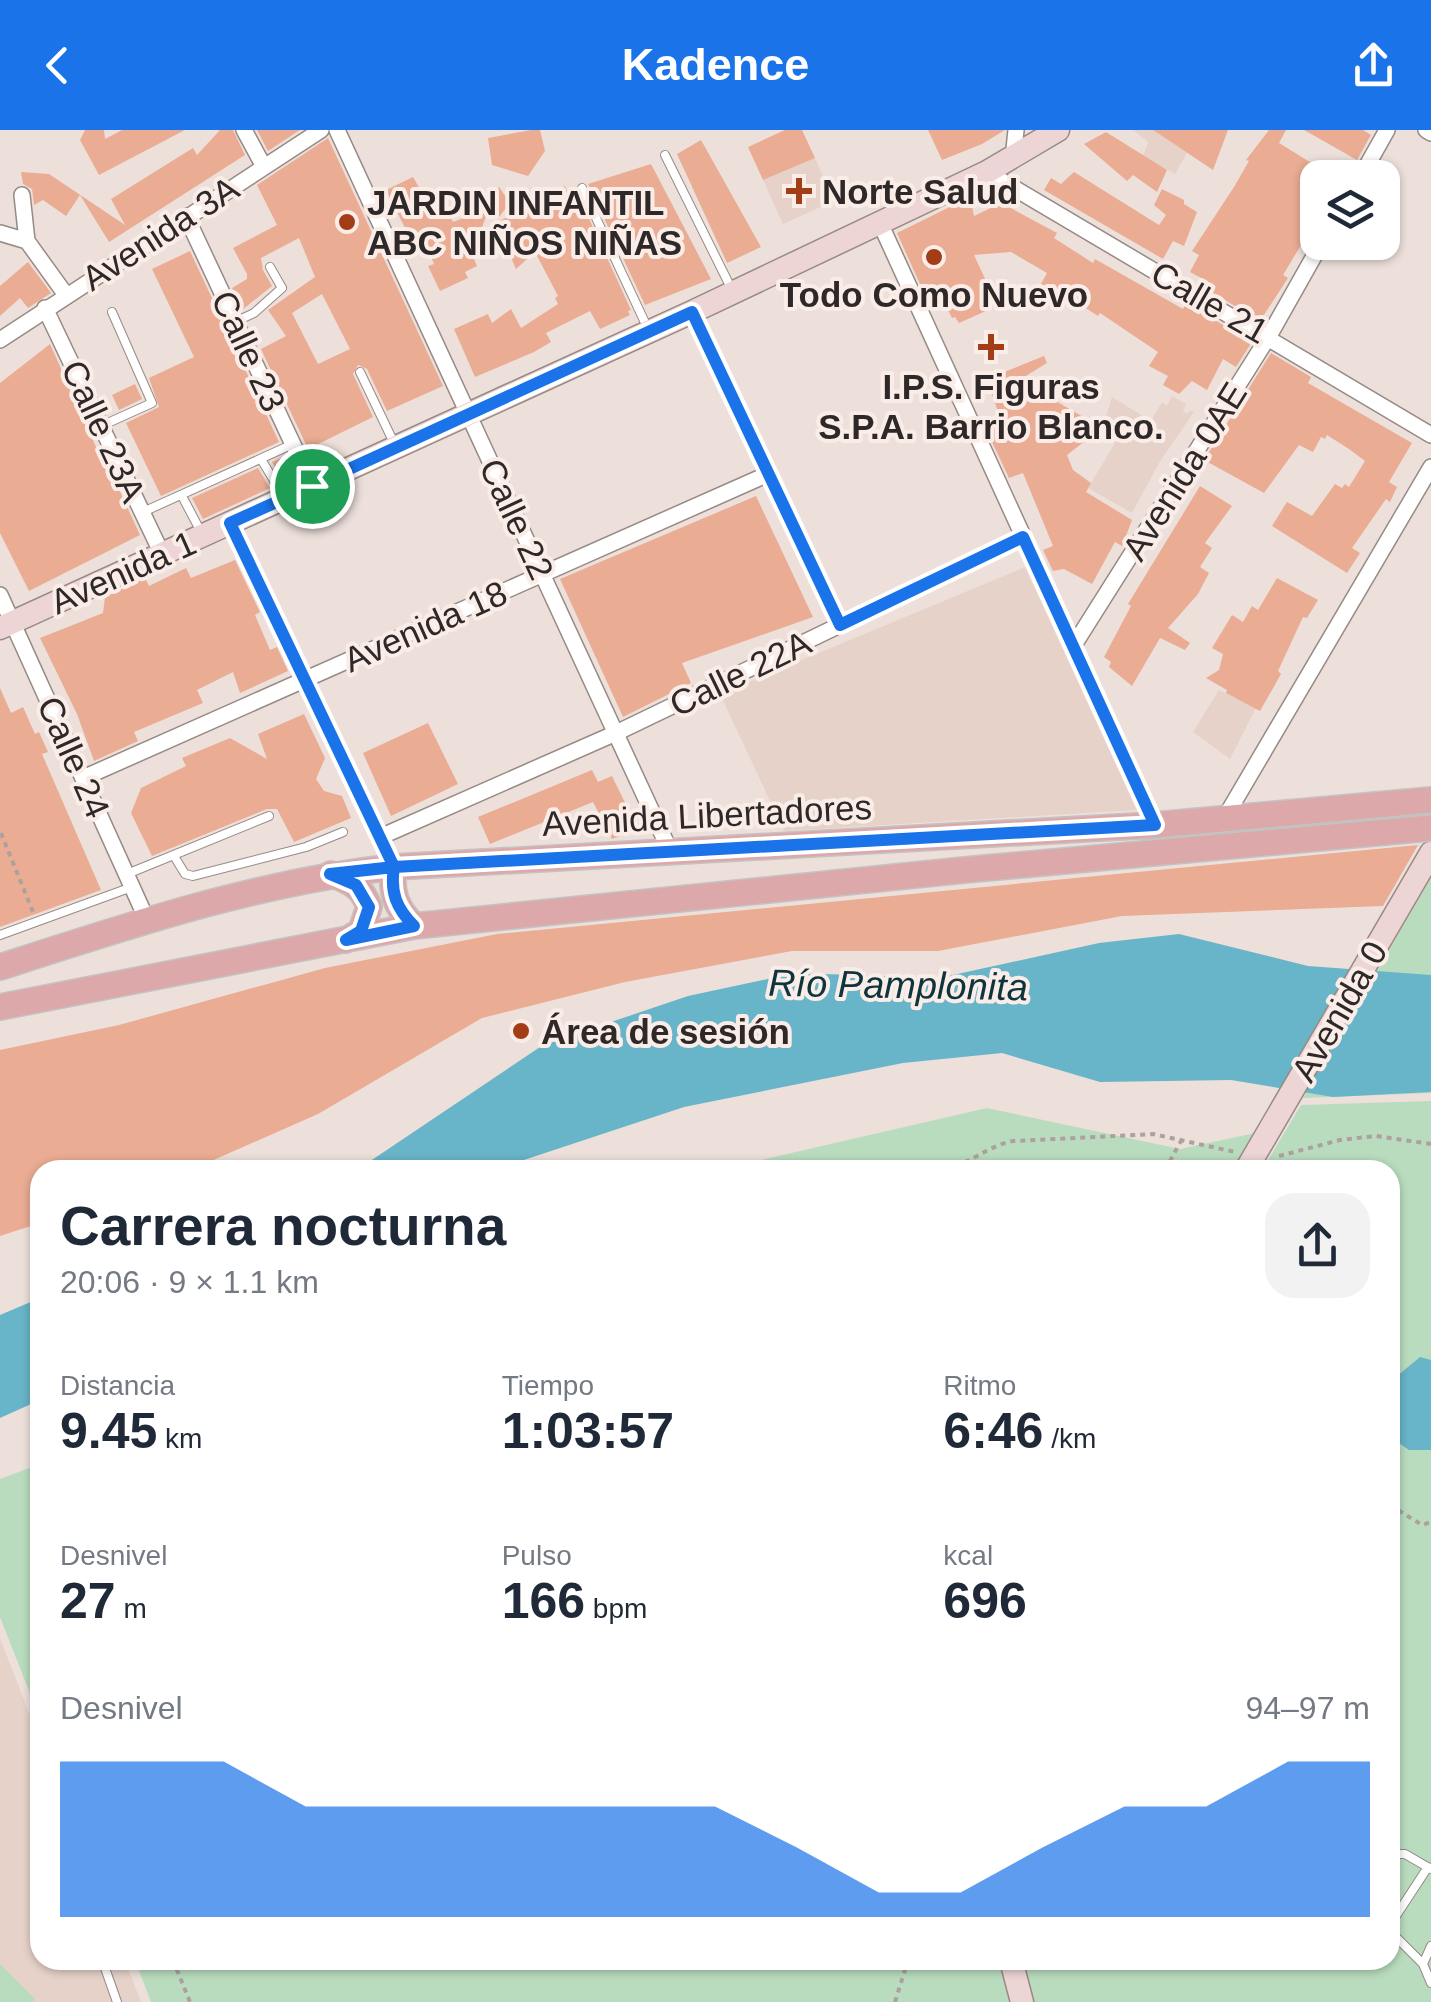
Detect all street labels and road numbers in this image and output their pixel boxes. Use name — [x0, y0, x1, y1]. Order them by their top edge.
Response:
street label: Avenida 3A — [75, 168, 246, 298]
street label: Calle 21 — [1145, 253, 1275, 351]
street label: Calle 23 — [204, 285, 294, 417]
street label: Calle 23A — [54, 354, 154, 509]
street label: Avenida 0AE — [1114, 375, 1254, 567]
street label: Calle 22 — [472, 453, 562, 585]
street label: Avenida 1 — [44, 523, 202, 621]
street label: Avenida 18 — [337, 573, 513, 679]
street label: Calle 22A — [663, 622, 817, 724]
street label: Calle 24 — [30, 690, 118, 824]
street label: Avenida Libertadores — [541, 787, 873, 843]
street label: Avenida 0 — [1283, 934, 1395, 1088]

